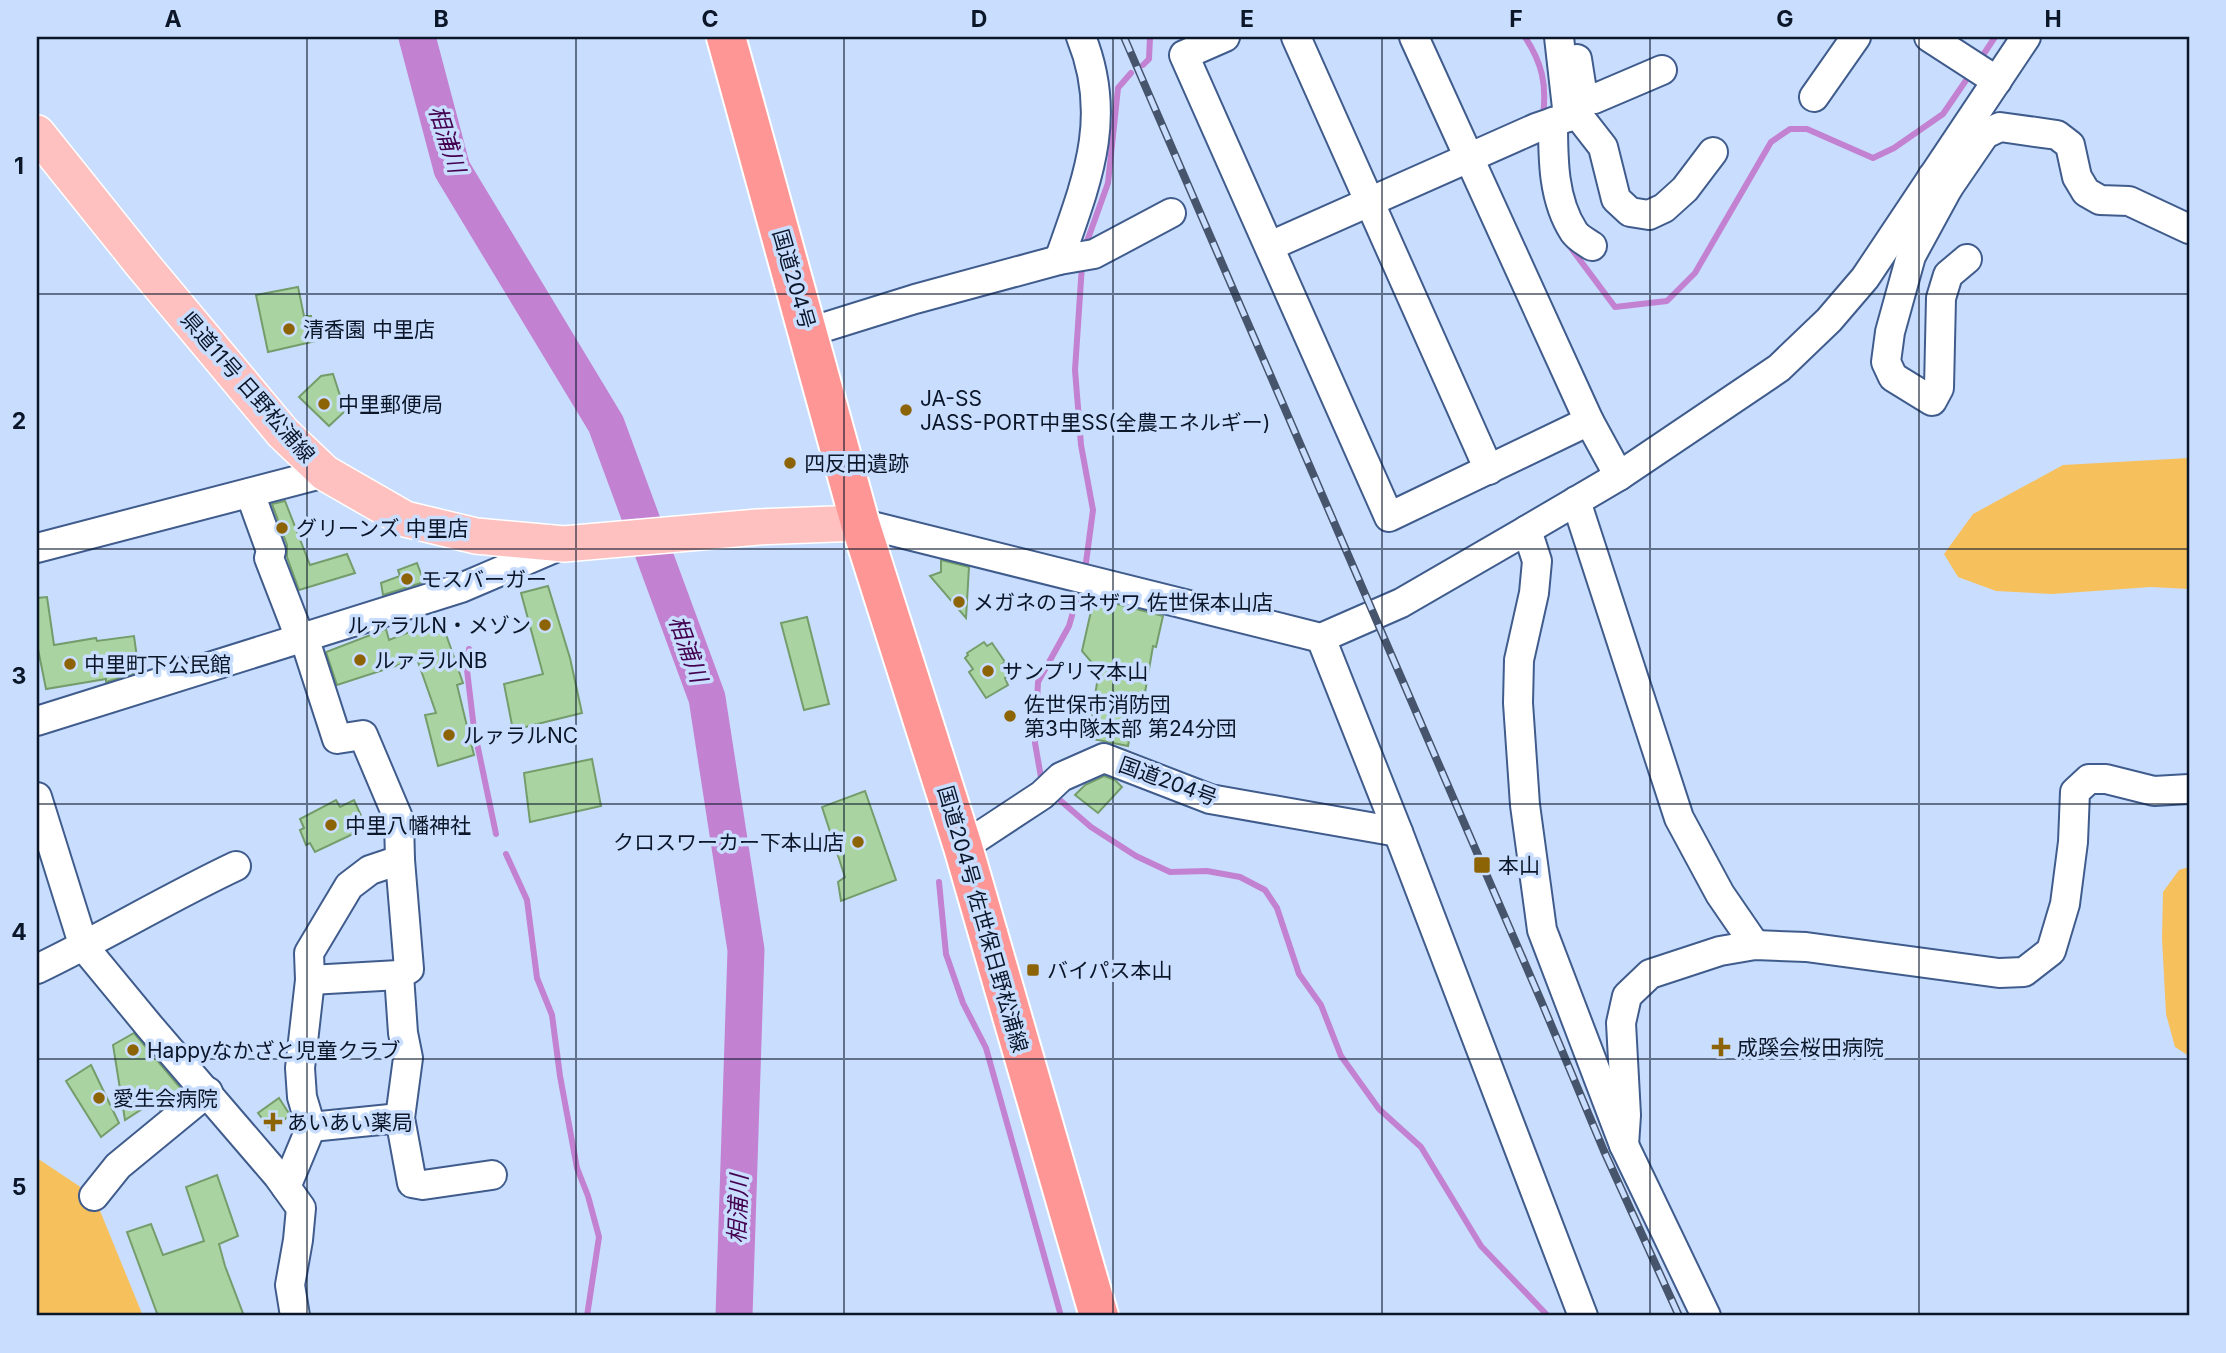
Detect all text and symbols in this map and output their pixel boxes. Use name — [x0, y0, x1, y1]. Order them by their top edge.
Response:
text: A — [164, 5, 182, 33]
text: B — [433, 5, 449, 33]
text: C — [701, 5, 719, 33]
text: D — [971, 5, 987, 33]
text: E — [1240, 5, 1254, 33]
text: F — [1509, 5, 1523, 33]
text: G — [1776, 5, 1794, 33]
text: H — [2044, 5, 2062, 33]
water label: 相浦川 — [423, 102, 472, 179]
text: 1 — [14, 152, 24, 180]
street label: 国道204号 — [768, 226, 820, 332]
street label: 県道11号 日野松浦線 — [176, 307, 320, 467]
place label: 清香園 中里店 — [303, 317, 435, 342]
marker: 清香園 中里店 — [281, 321, 297, 337]
place label: JA-SS JASS-PORT中里SS(全農エネルギー) — [920, 386, 1270, 435]
place label: 中里郵便局 — [338, 392, 443, 417]
marker: 中里郵便局 — [316, 396, 332, 412]
marker: JA-SS JASS-PORT中里SS(全農エネルギー) — [898, 402, 914, 418]
text: 2 — [12, 407, 26, 435]
place label: 四反田遺跡 — [804, 451, 909, 476]
marker: 四反田遺跡 — [782, 455, 798, 471]
place label: グリーンズ 中里店 — [296, 516, 468, 541]
marker: グリーンズ 中里店 — [274, 520, 290, 536]
place label: モスバーガー — [421, 567, 547, 592]
marker: モスバーガー — [399, 571, 415, 587]
place label: メガネのヨネザワ 佐世保本山店 — [973, 590, 1273, 615]
marker: メガネのヨネザワ 佐世保本山店 — [951, 594, 967, 610]
water label: 相浦川 — [663, 612, 714, 689]
place label: ルァラルN・メゾン — [347, 613, 531, 638]
marker: ルァラルN・メゾン — [537, 617, 553, 633]
place label: ルァラルNB — [374, 648, 488, 673]
place label: 中里町下公民館 — [84, 652, 231, 677]
marker: ルァラルNB — [352, 652, 368, 668]
marker: 中里町下公民館 — [62, 656, 78, 672]
place label: サンプリマ本山 — [1002, 659, 1148, 684]
text: 3 — [12, 662, 26, 690]
marker: サンプリマ本山 — [980, 663, 996, 679]
place label: 佐世保市消防団 第3中隊本部 第24分団 — [1024, 692, 1237, 741]
marker: 佐世保市消防団 第3中隊本部 第24分団 — [1002, 708, 1018, 724]
place label: ルァラルNC — [463, 723, 578, 748]
marker: ルァラルNC — [441, 727, 457, 743]
street label: 国道204号 — [1116, 752, 1220, 810]
street label: 国道204号 佐世保日野松浦線 — [933, 783, 1033, 1055]
place label: 中里八幡神社 — [345, 813, 471, 838]
marker: 中里八幡神社 — [323, 817, 339, 833]
place label: クロスワーカー下本山店 — [613, 830, 844, 855]
marker: クロスワーカー下本山店 — [850, 834, 866, 850]
place label: 本山 — [1498, 853, 1540, 878]
marker: 本山 — [1472, 855, 1492, 875]
text: 4 — [11, 918, 27, 946]
place label: バイパス本山 — [1047, 958, 1173, 983]
marker: バイパス本山 — [1025, 962, 1041, 978]
place label: 成蹊会桜田病院 — [1737, 1035, 1884, 1060]
marker: 成蹊会桜田病院 — [1711, 1037, 1731, 1057]
place label: Happyなかざと児童クラブ — [147, 1038, 401, 1063]
marker: Happyなかざと児童クラブ — [125, 1042, 141, 1058]
place label: 愛生会病院 — [113, 1086, 218, 1111]
marker: 愛生会病院 — [91, 1090, 107, 1106]
place label: あいあい薬局 — [287, 1110, 413, 1135]
marker: あいあい薬局 — [265, 1114, 281, 1130]
water label: 相浦川 — [723, 1171, 753, 1244]
text: 5 — [12, 1173, 26, 1201]

